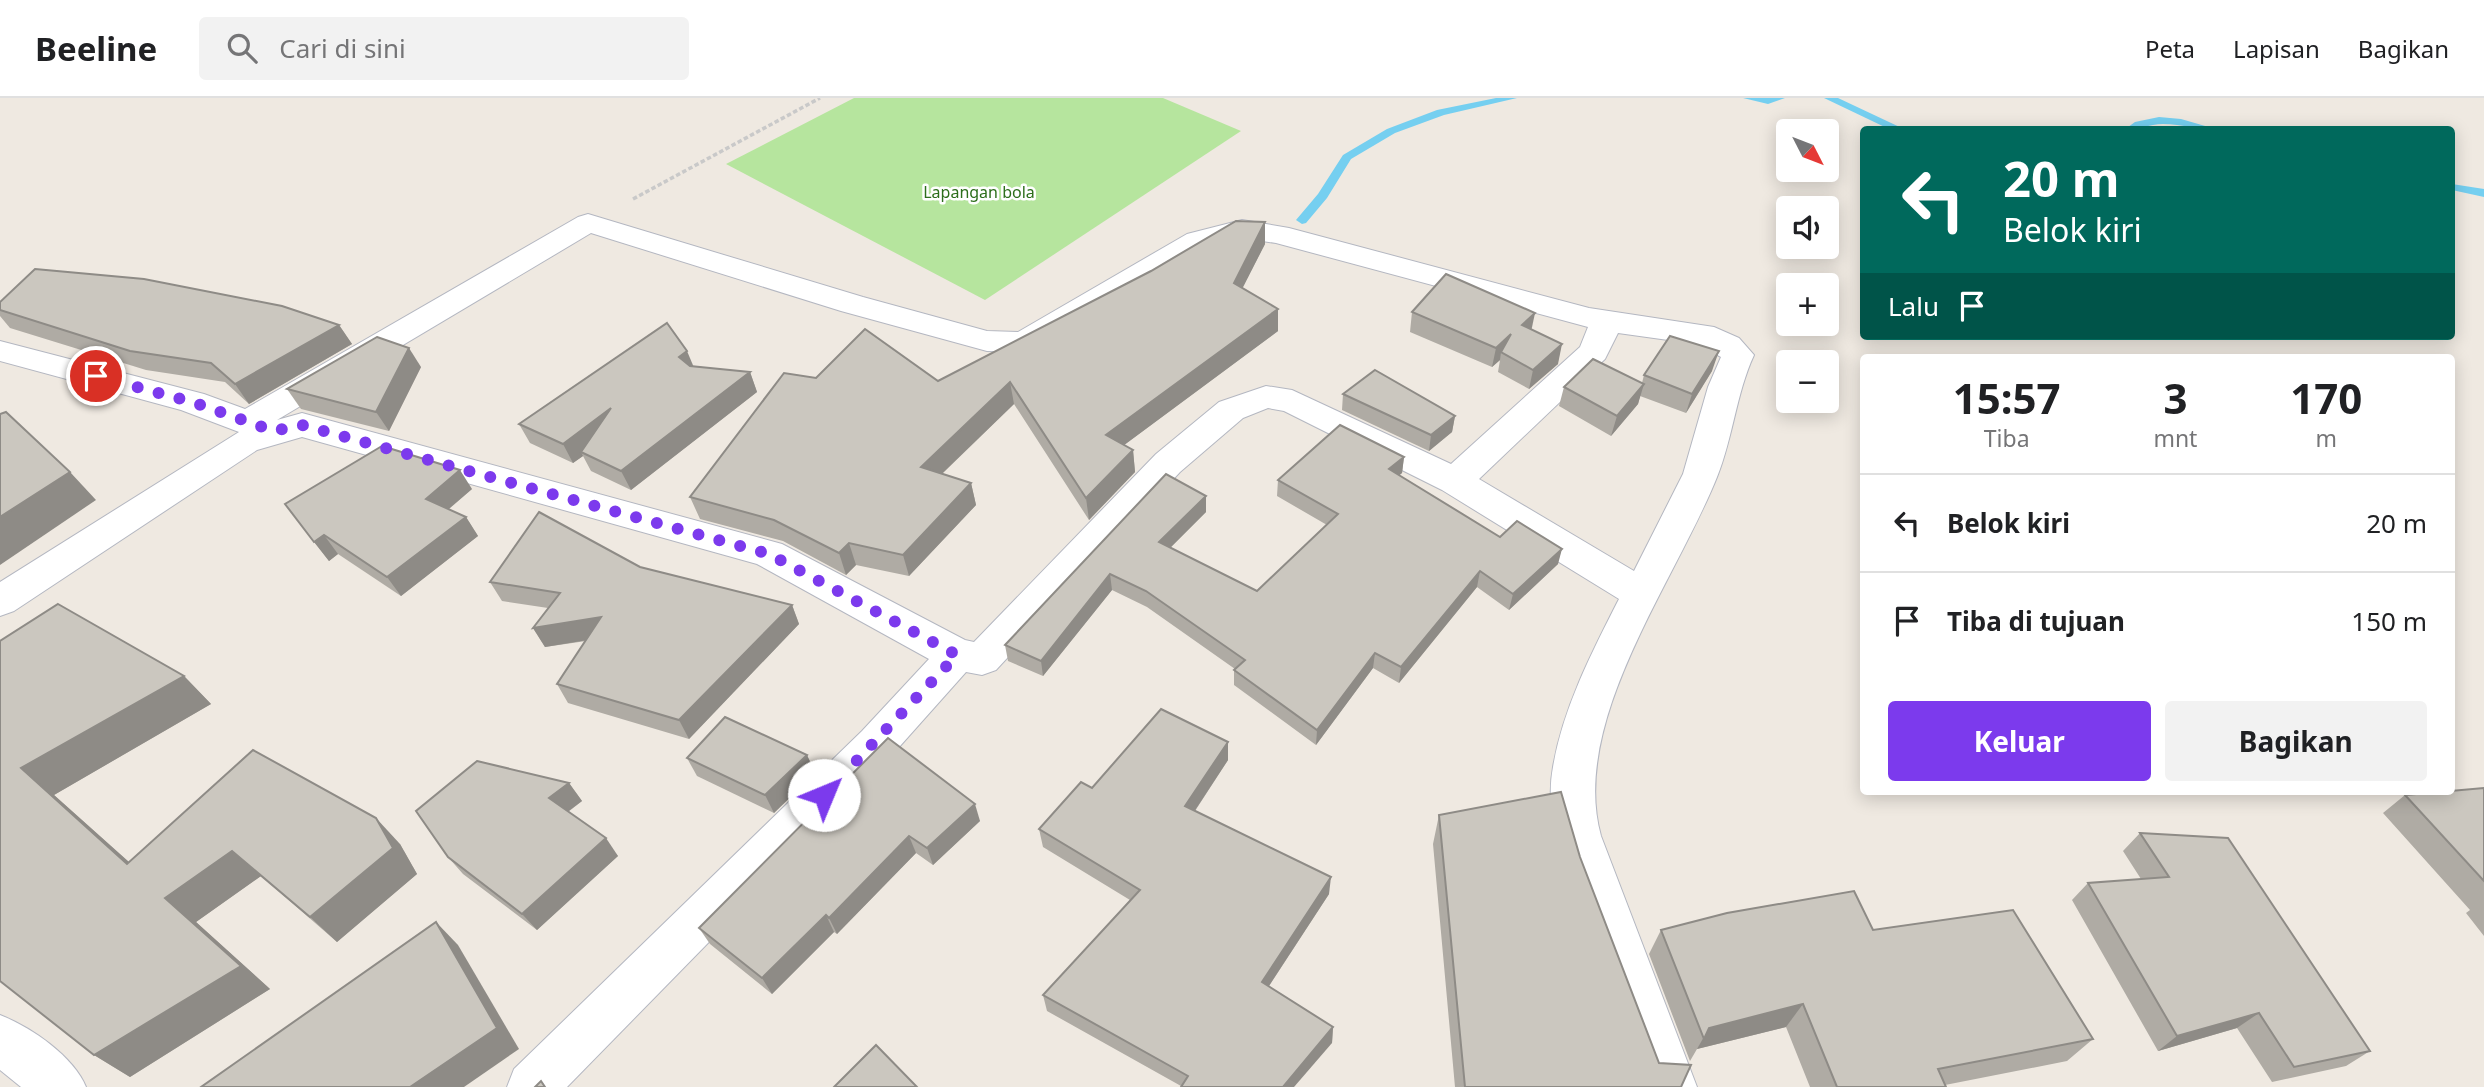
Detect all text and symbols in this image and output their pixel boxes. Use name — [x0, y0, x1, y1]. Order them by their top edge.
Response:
search box — [199, 17, 689, 80]
text: Beeline — [35, 26, 157, 71]
icon: search — [223, 29, 261, 67]
text: Cari di sini — [279, 30, 406, 66]
text: Peta — [2145, 32, 2195, 65]
text: Lapisan — [2233, 32, 2320, 65]
text: Bagikan — [2358, 32, 2449, 65]
north arrow — [1776, 119, 1839, 182]
map controls — [1776, 119, 1839, 413]
text: 20 m — [2003, 145, 2120, 211]
icon: left — [1888, 154, 1979, 245]
park label: Lapangan bola — [923, 181, 1035, 203]
button: sound — [1776, 196, 1839, 259]
text: Belok kiri — [2003, 208, 2142, 251]
button: + — [1776, 273, 1839, 336]
icon: arrive — [1953, 287, 1991, 325]
text: Lalu — [1888, 288, 1939, 324]
pin — [66, 346, 126, 406]
button: − — [1776, 350, 1839, 413]
icon: arrive — [77, 357, 115, 395]
text: 15:57 — [1953, 369, 2061, 426]
text: 3 — [2163, 369, 2187, 426]
text: 170 — [2290, 369, 2362, 426]
text: Tiba — [1984, 422, 2030, 454]
text: mnt — [2153, 422, 2197, 454]
text: m — [2315, 422, 2337, 454]
icon: left — [1888, 504, 1926, 542]
text: Belok kiri — [1947, 505, 2070, 541]
text: 20 m — [2366, 505, 2427, 541]
icon: arrive — [1888, 602, 1926, 640]
text: Tiba di tujuan — [1947, 603, 2125, 639]
text: 150 m — [2351, 603, 2427, 639]
button: Keluar — [1888, 701, 2151, 781]
button: Bagikan — [2165, 701, 2427, 781]
position arrow — [787, 758, 861, 832]

